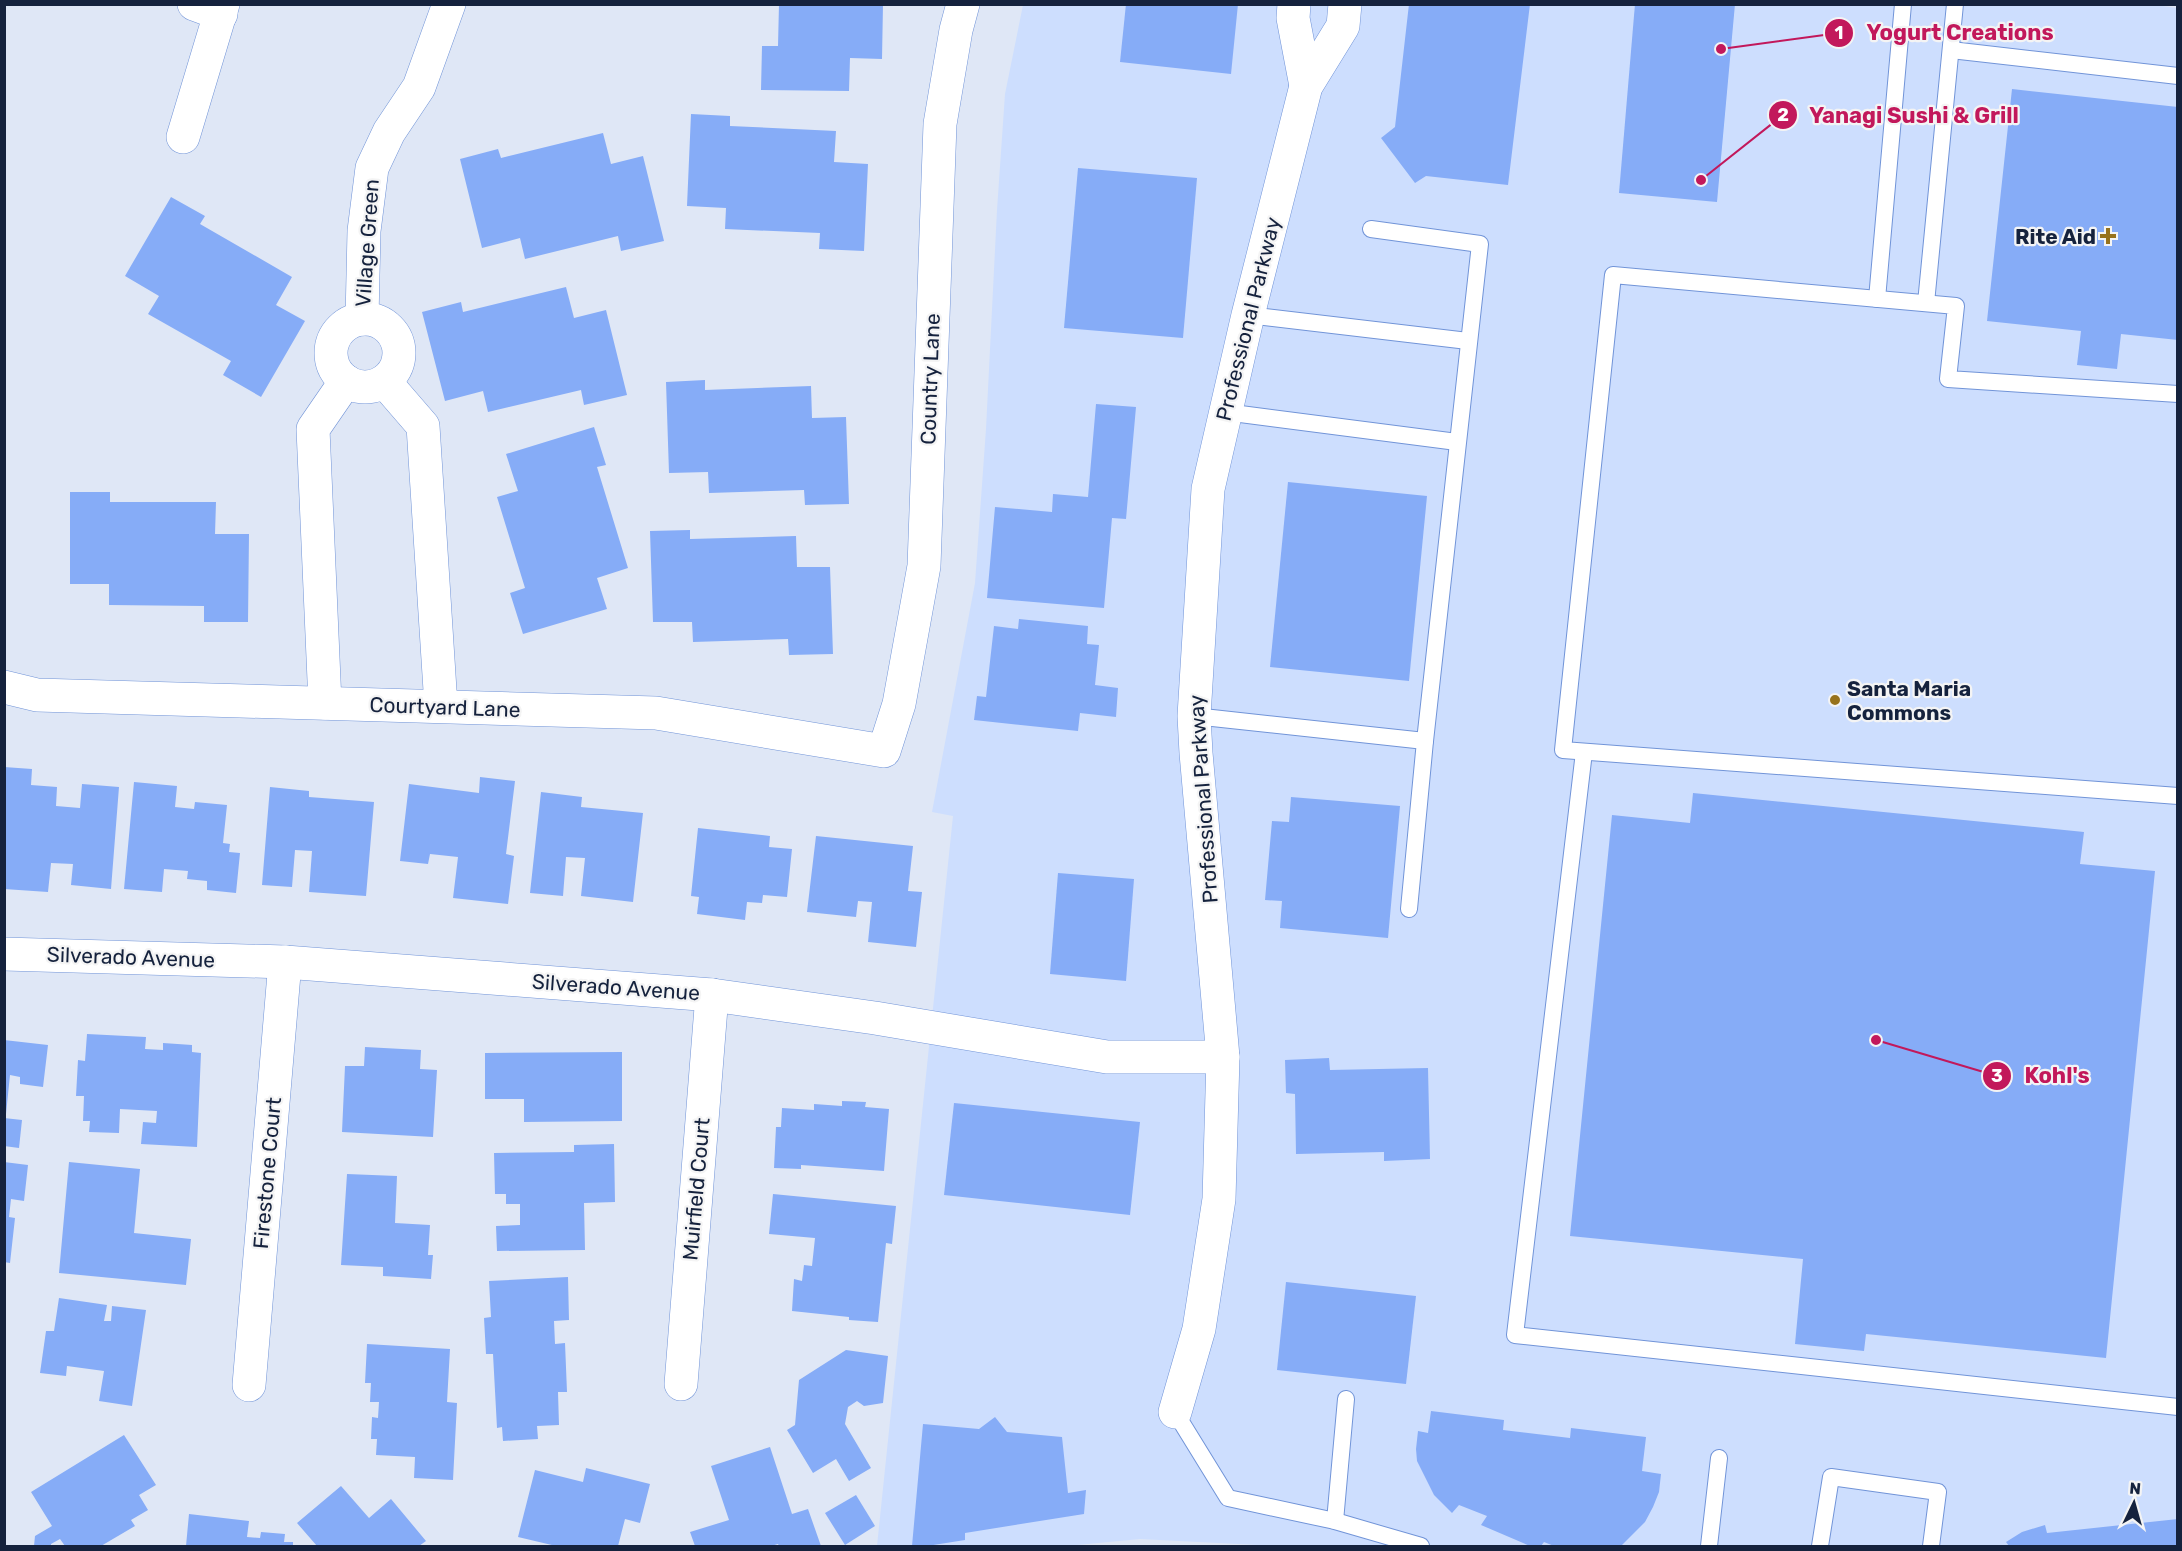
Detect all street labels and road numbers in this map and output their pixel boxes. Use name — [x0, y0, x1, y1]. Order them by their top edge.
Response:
street label: Village Green — [350, 178, 384, 308]
street label: Professional Parkway — [1211, 214, 1286, 423]
street label: Country Lane — [915, 313, 945, 445]
street label: Courtyard Lane — [369, 692, 521, 722]
street label: Professional Parkway — [1183, 693, 1223, 904]
street label: Silverado Avenue — [46, 942, 216, 972]
street label: Silverado Avenue — [531, 969, 701, 1005]
street label: Firestone Court — [248, 1096, 286, 1250]
street label: Muirfield Court — [677, 1117, 715, 1261]

